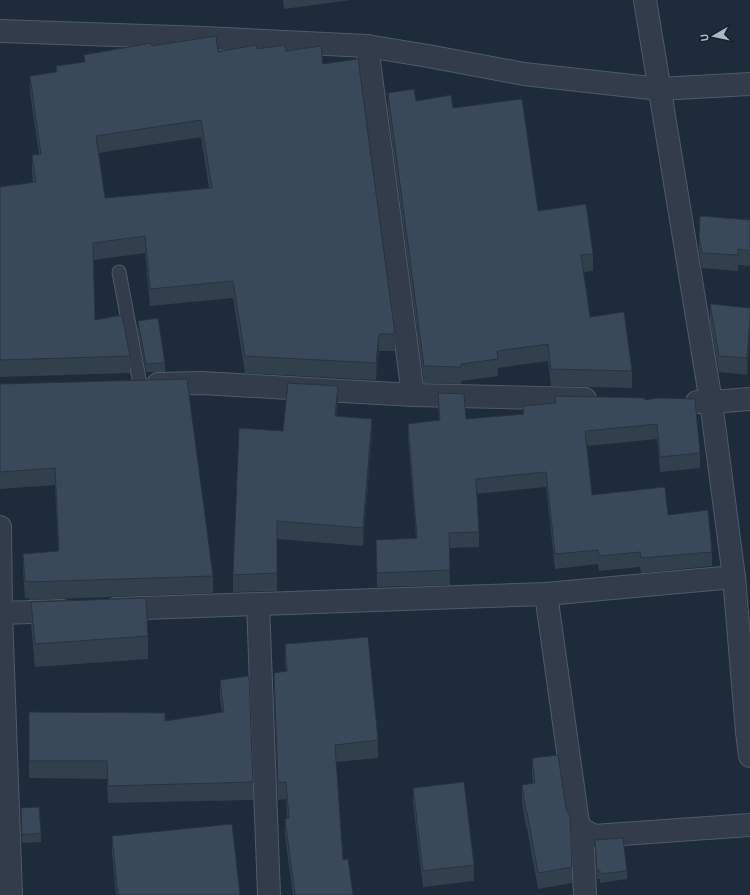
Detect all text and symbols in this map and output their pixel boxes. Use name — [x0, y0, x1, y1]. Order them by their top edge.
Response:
north arrow — [694, 16, 734, 56]
text: U — [696, 33, 713, 42]

